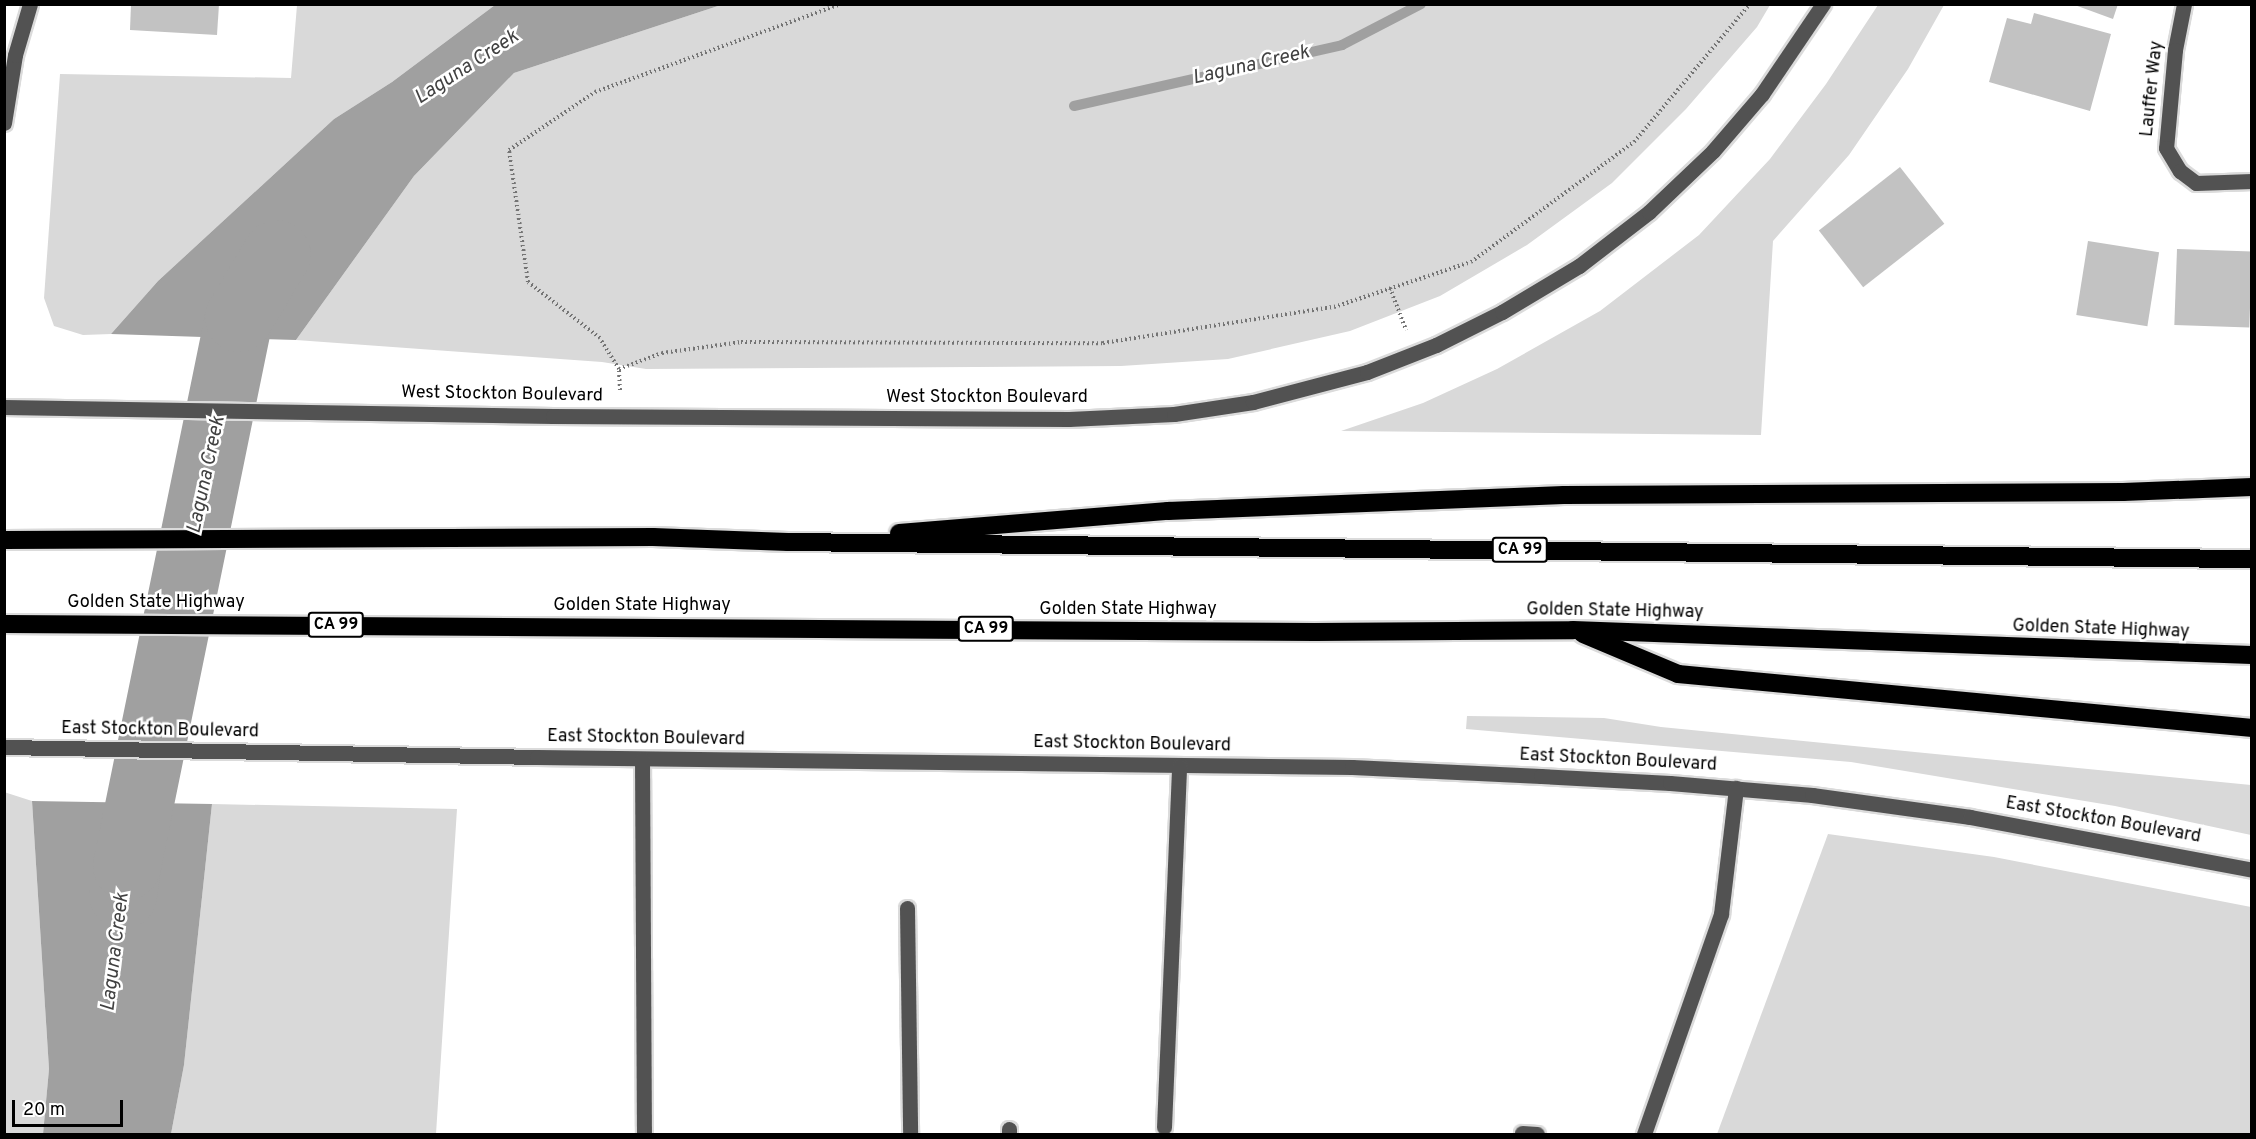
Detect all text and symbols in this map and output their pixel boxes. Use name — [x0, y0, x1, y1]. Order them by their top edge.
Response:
water label: Laguna Creek — [411, 26, 523, 110]
street label: Lauffer Way — [2137, 40, 2169, 138]
water label: Laguna Creek — [1190, 41, 1312, 91]
street label: West Stockton Boulevard — [401, 382, 603, 408]
street label: West Stockton Boulevard — [886, 387, 1088, 409]
water label: Laguna Creek — [183, 414, 231, 536]
road number: CA 99 — [1490, 537, 1550, 563]
street label: Golden State Highway — [67, 592, 245, 614]
street label: Golden State Highway — [553, 595, 731, 617]
street label: Golden State Highway — [1039, 599, 1217, 621]
street label: Golden State Highway — [1526, 600, 1704, 624]
road number: CA 99 — [306, 612, 366, 638]
road number: CA 99 — [956, 616, 1016, 642]
street label: Golden State Highway — [2012, 616, 2190, 644]
street label: East Stockton Boulevard — [61, 718, 259, 744]
street label: East Stockton Boulevard — [547, 726, 745, 752]
street label: East Stockton Boulevard — [1033, 732, 1231, 758]
street label: East Stockton Boulevard — [1519, 745, 1717, 777]
street label: East Stockton Boulevard — [2004, 793, 2202, 849]
water label: Laguna Creek — [97, 891, 135, 1013]
scale bar — [15, 1088, 126, 1126]
text: 20 m — [23, 1099, 65, 1122]

